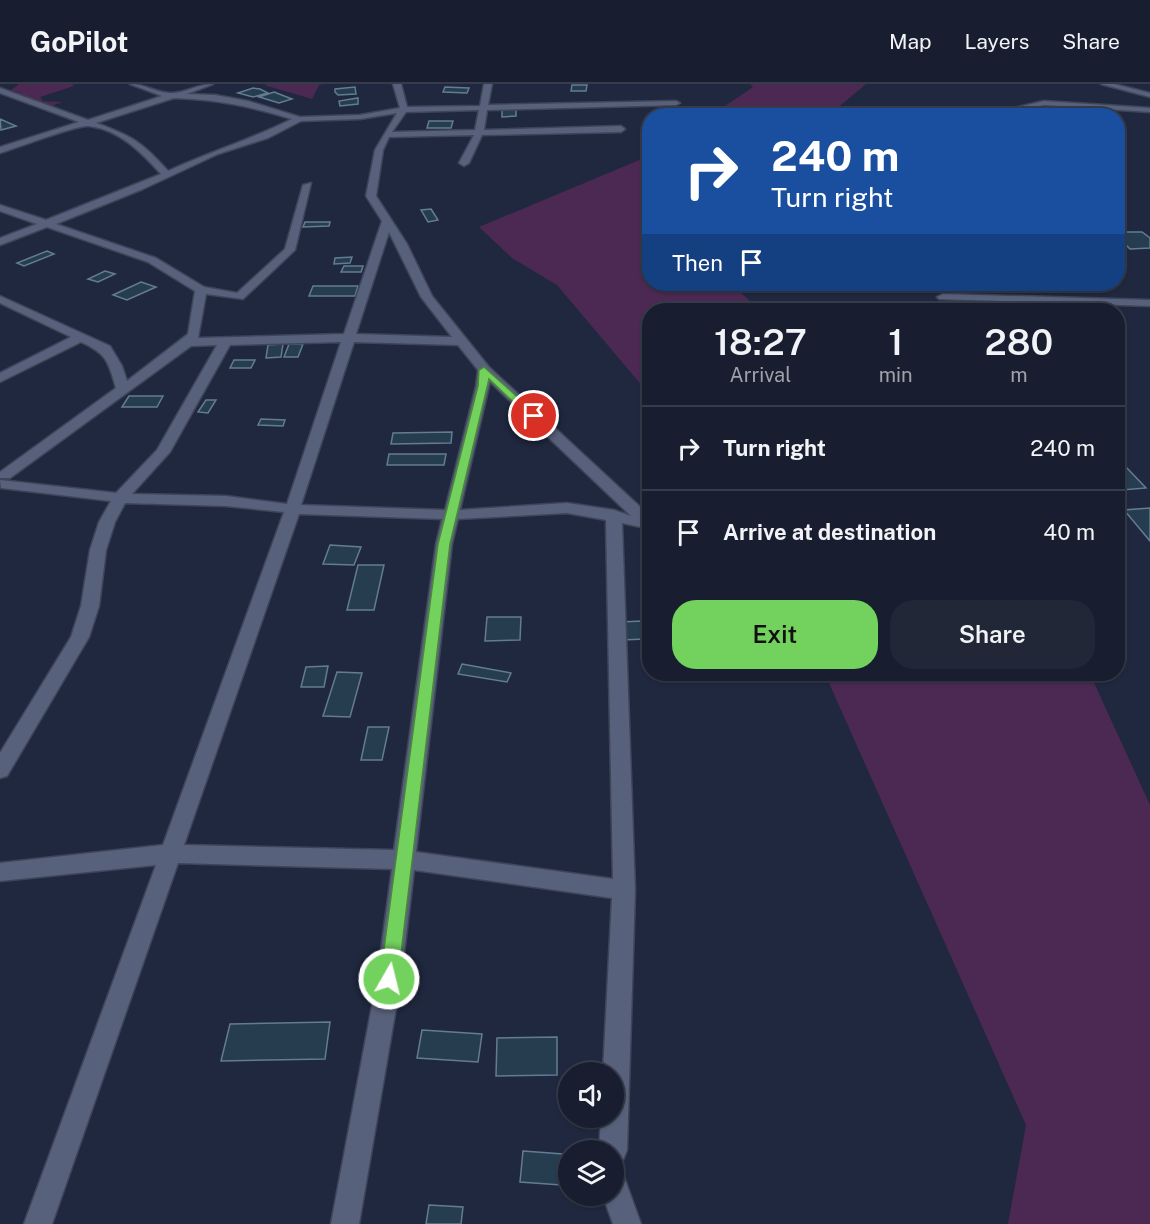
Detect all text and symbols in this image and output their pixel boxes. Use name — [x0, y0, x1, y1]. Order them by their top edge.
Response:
text: GoPilot — [30, 25, 129, 58]
text: Map — [889, 29, 932, 54]
text: Layers — [965, 29, 1029, 54]
text: Share — [1062, 29, 1120, 54]
text: 240 m — [771, 131, 899, 180]
icon: right — [672, 132, 750, 210]
text: Turn right — [771, 181, 894, 213]
icon: arrive — [735, 246, 768, 279]
text: Then — [672, 250, 723, 276]
text: 18:27 — [714, 321, 807, 363]
text: 1 — [888, 321, 903, 363]
text: 280 — [985, 321, 1053, 363]
text: Arrival — [729, 363, 791, 387]
text: min — [879, 363, 913, 387]
text: m — [1010, 363, 1027, 387]
pin — [508, 390, 559, 441]
icon: arrive — [517, 399, 550, 432]
icon: right — [672, 432, 705, 465]
text: Turn right — [723, 435, 826, 461]
text: 240 m — [1030, 435, 1095, 461]
icon: arrive — [672, 516, 705, 549]
text: Arrive at destination — [723, 519, 936, 545]
text: 40 m — [1043, 519, 1095, 545]
button: Exit — [672, 600, 878, 669]
button: Share — [890, 600, 1095, 669]
position arrow — [357, 947, 421, 1011]
map controls — [558, 1062, 624, 1206]
button: sound — [558, 1062, 624, 1128]
button: layers — [558, 1140, 624, 1206]

